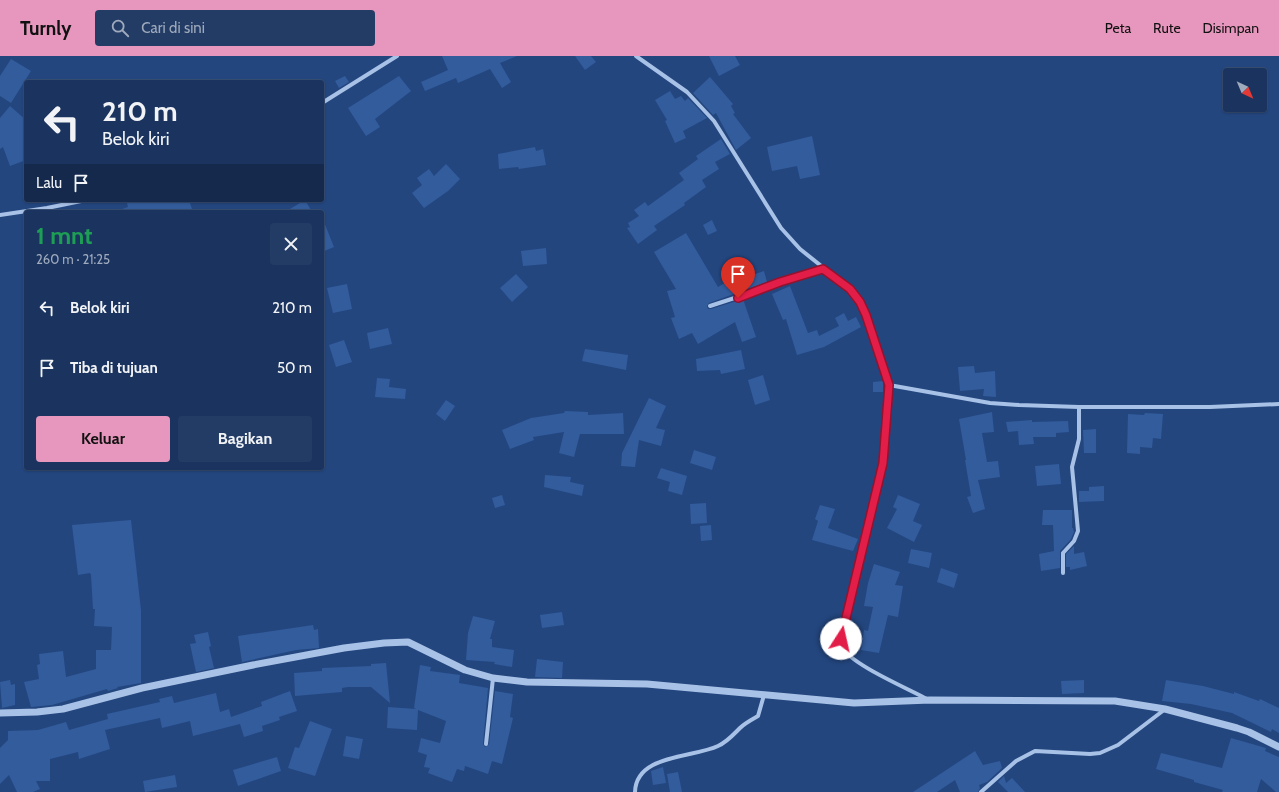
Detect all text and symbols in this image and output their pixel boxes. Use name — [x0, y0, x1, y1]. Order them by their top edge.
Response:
search box — [95, 10, 375, 46]
text: Turnly — [20, 17, 71, 40]
icon: search — [109, 17, 131, 39]
text: Cari di sini — [141, 19, 205, 37]
text: Peta — [1105, 19, 1131, 37]
text: Rute — [1153, 19, 1181, 37]
text: Disimpan — [1203, 19, 1259, 37]
north arrow — [1223, 68, 1267, 112]
map controls — [1223, 68, 1267, 112]
text: 210 m — [102, 94, 178, 128]
icon: left — [36, 96, 88, 148]
text: Belok kiri — [102, 128, 170, 150]
icon: arrive — [70, 172, 92, 194]
text: Lalu — [36, 174, 62, 192]
text: 1 mnt — [36, 221, 92, 250]
button: close — [270, 223, 312, 265]
text: 260 m · 21:25 — [36, 251, 110, 267]
pin — [721, 257, 755, 298]
icon: arrive — [727, 263, 749, 285]
icon: left — [36, 297, 58, 319]
text: Belok kiri — [70, 299, 130, 317]
text: 210 m — [272, 299, 312, 317]
icon: arrive — [36, 357, 58, 379]
text: Tiba di tujuan — [70, 359, 158, 377]
text: 50 m — [277, 359, 312, 377]
button: Keluar — [36, 416, 170, 462]
button: Bagikan — [178, 416, 312, 462]
position arrow — [820, 618, 862, 660]

